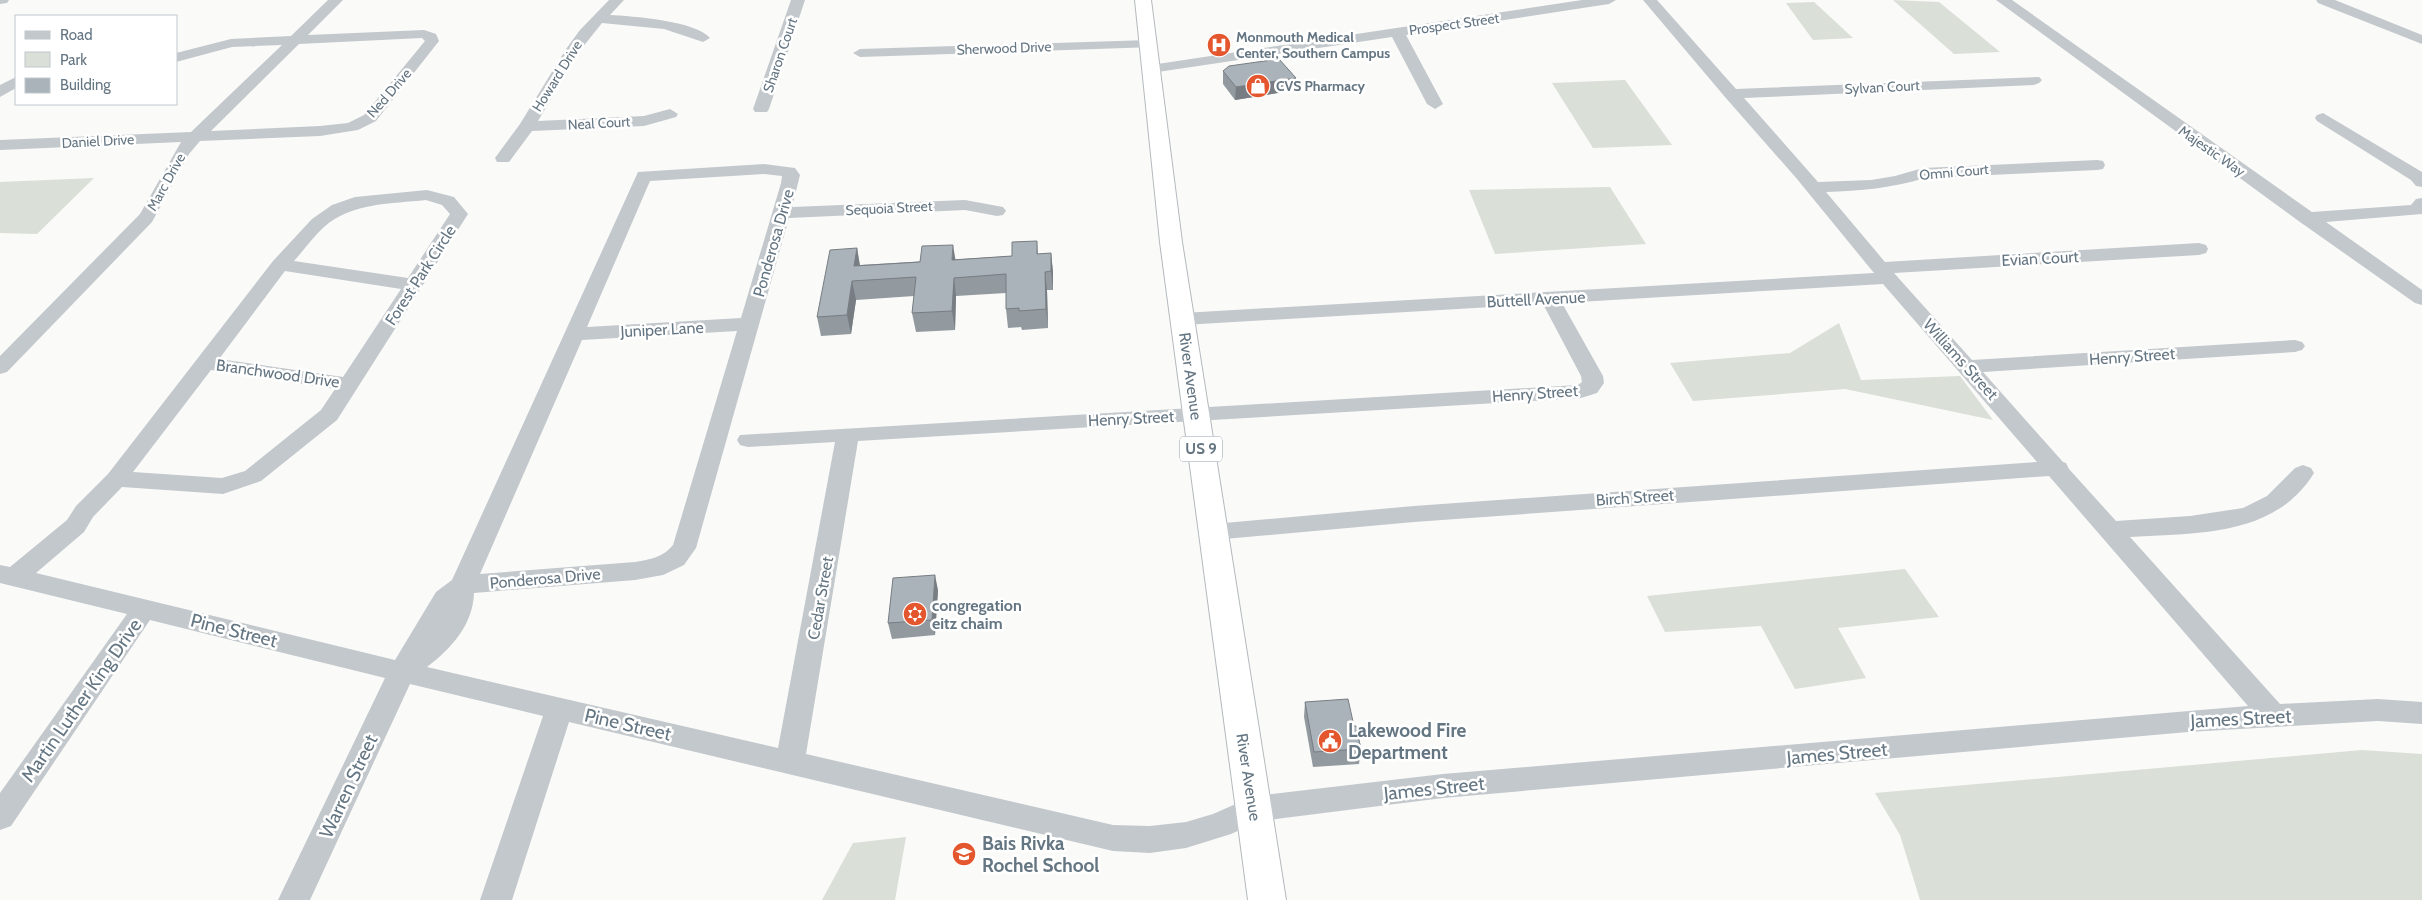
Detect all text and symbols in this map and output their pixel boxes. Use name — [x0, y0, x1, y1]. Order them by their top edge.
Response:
street label: Prospect Street — [1408, 9, 1500, 39]
legend — [15, 15, 178, 105]
street label: Sharon Court — [759, 15, 801, 95]
text: Road — [60, 26, 93, 44]
place label: Monmouth Medical Center, Southern Campus — [1236, 28, 1390, 62]
hospital icon: Monmouth Medical Center, Southern Campus — [1206, 32, 1232, 58]
street label: Howard Drive — [528, 37, 586, 115]
street label: Sherwood Drive — [956, 37, 1052, 59]
text: Park — [60, 51, 87, 69]
street label: Ned Drive — [363, 65, 415, 121]
shop icon: CVS Pharmacy — [1245, 73, 1271, 99]
text: Building — [60, 76, 111, 94]
street label: Sylvan Court — [1844, 76, 1920, 98]
place label: CVS Pharmacy — [1276, 77, 1366, 95]
street label: Neal Court — [567, 112, 631, 134]
street label: Majestic Way — [2175, 121, 2249, 181]
street label: Daniel Drive — [61, 130, 135, 152]
street label: Marc Drive — [143, 150, 189, 214]
street label: Omni Court — [1919, 160, 1990, 184]
street label: Ponderosa Drive — [749, 187, 798, 299]
street label: Sequoia Street — [845, 197, 933, 219]
street label: Forest Park Circle — [381, 222, 460, 329]
street label: Evian Court — [2001, 247, 2080, 270]
street label: Buttell Avenue — [1486, 287, 1586, 312]
street label: Williams Street — [1919, 315, 2002, 404]
street label: Juniper Lane — [619, 318, 704, 341]
street label: River Avenue — [1175, 331, 1206, 421]
street label: Henry Street — [2088, 344, 2176, 369]
street label: Branchwood Drive — [215, 355, 341, 392]
street label: Henry Street — [1491, 381, 1579, 406]
street label: Henry Street — [1088, 407, 1175, 430]
road number: US 9 — [1180, 436, 1222, 462]
street label: Birch Street — [1595, 485, 1675, 510]
street label: Cedar Street — [804, 554, 837, 641]
street label: Ponderosa Drive — [489, 564, 601, 593]
place label: congregation eitz chaim — [932, 596, 1022, 633]
synagogue icon: congregation eitz chaim — [902, 601, 928, 627]
street label: Pine Street — [188, 609, 280, 652]
street label: Martin Luther King Drive — [16, 614, 147, 786]
street label: Pine Street — [582, 703, 674, 746]
street label: James Street — [2189, 704, 2293, 733]
place label: Lakewood Fire Department — [1348, 719, 1467, 764]
public building icon: Lakewood Fire Department — [1317, 728, 1343, 754]
street label: Warren Street — [314, 730, 383, 842]
street label: River Avenue — [1232, 732, 1265, 822]
street label: James Street — [1785, 738, 1889, 769]
street label: James Street — [1382, 772, 1486, 805]
place label: Bais Rivka Rochel School — [982, 832, 1099, 877]
school or university icon: Bais Rivka Rochel School — [951, 841, 977, 867]

